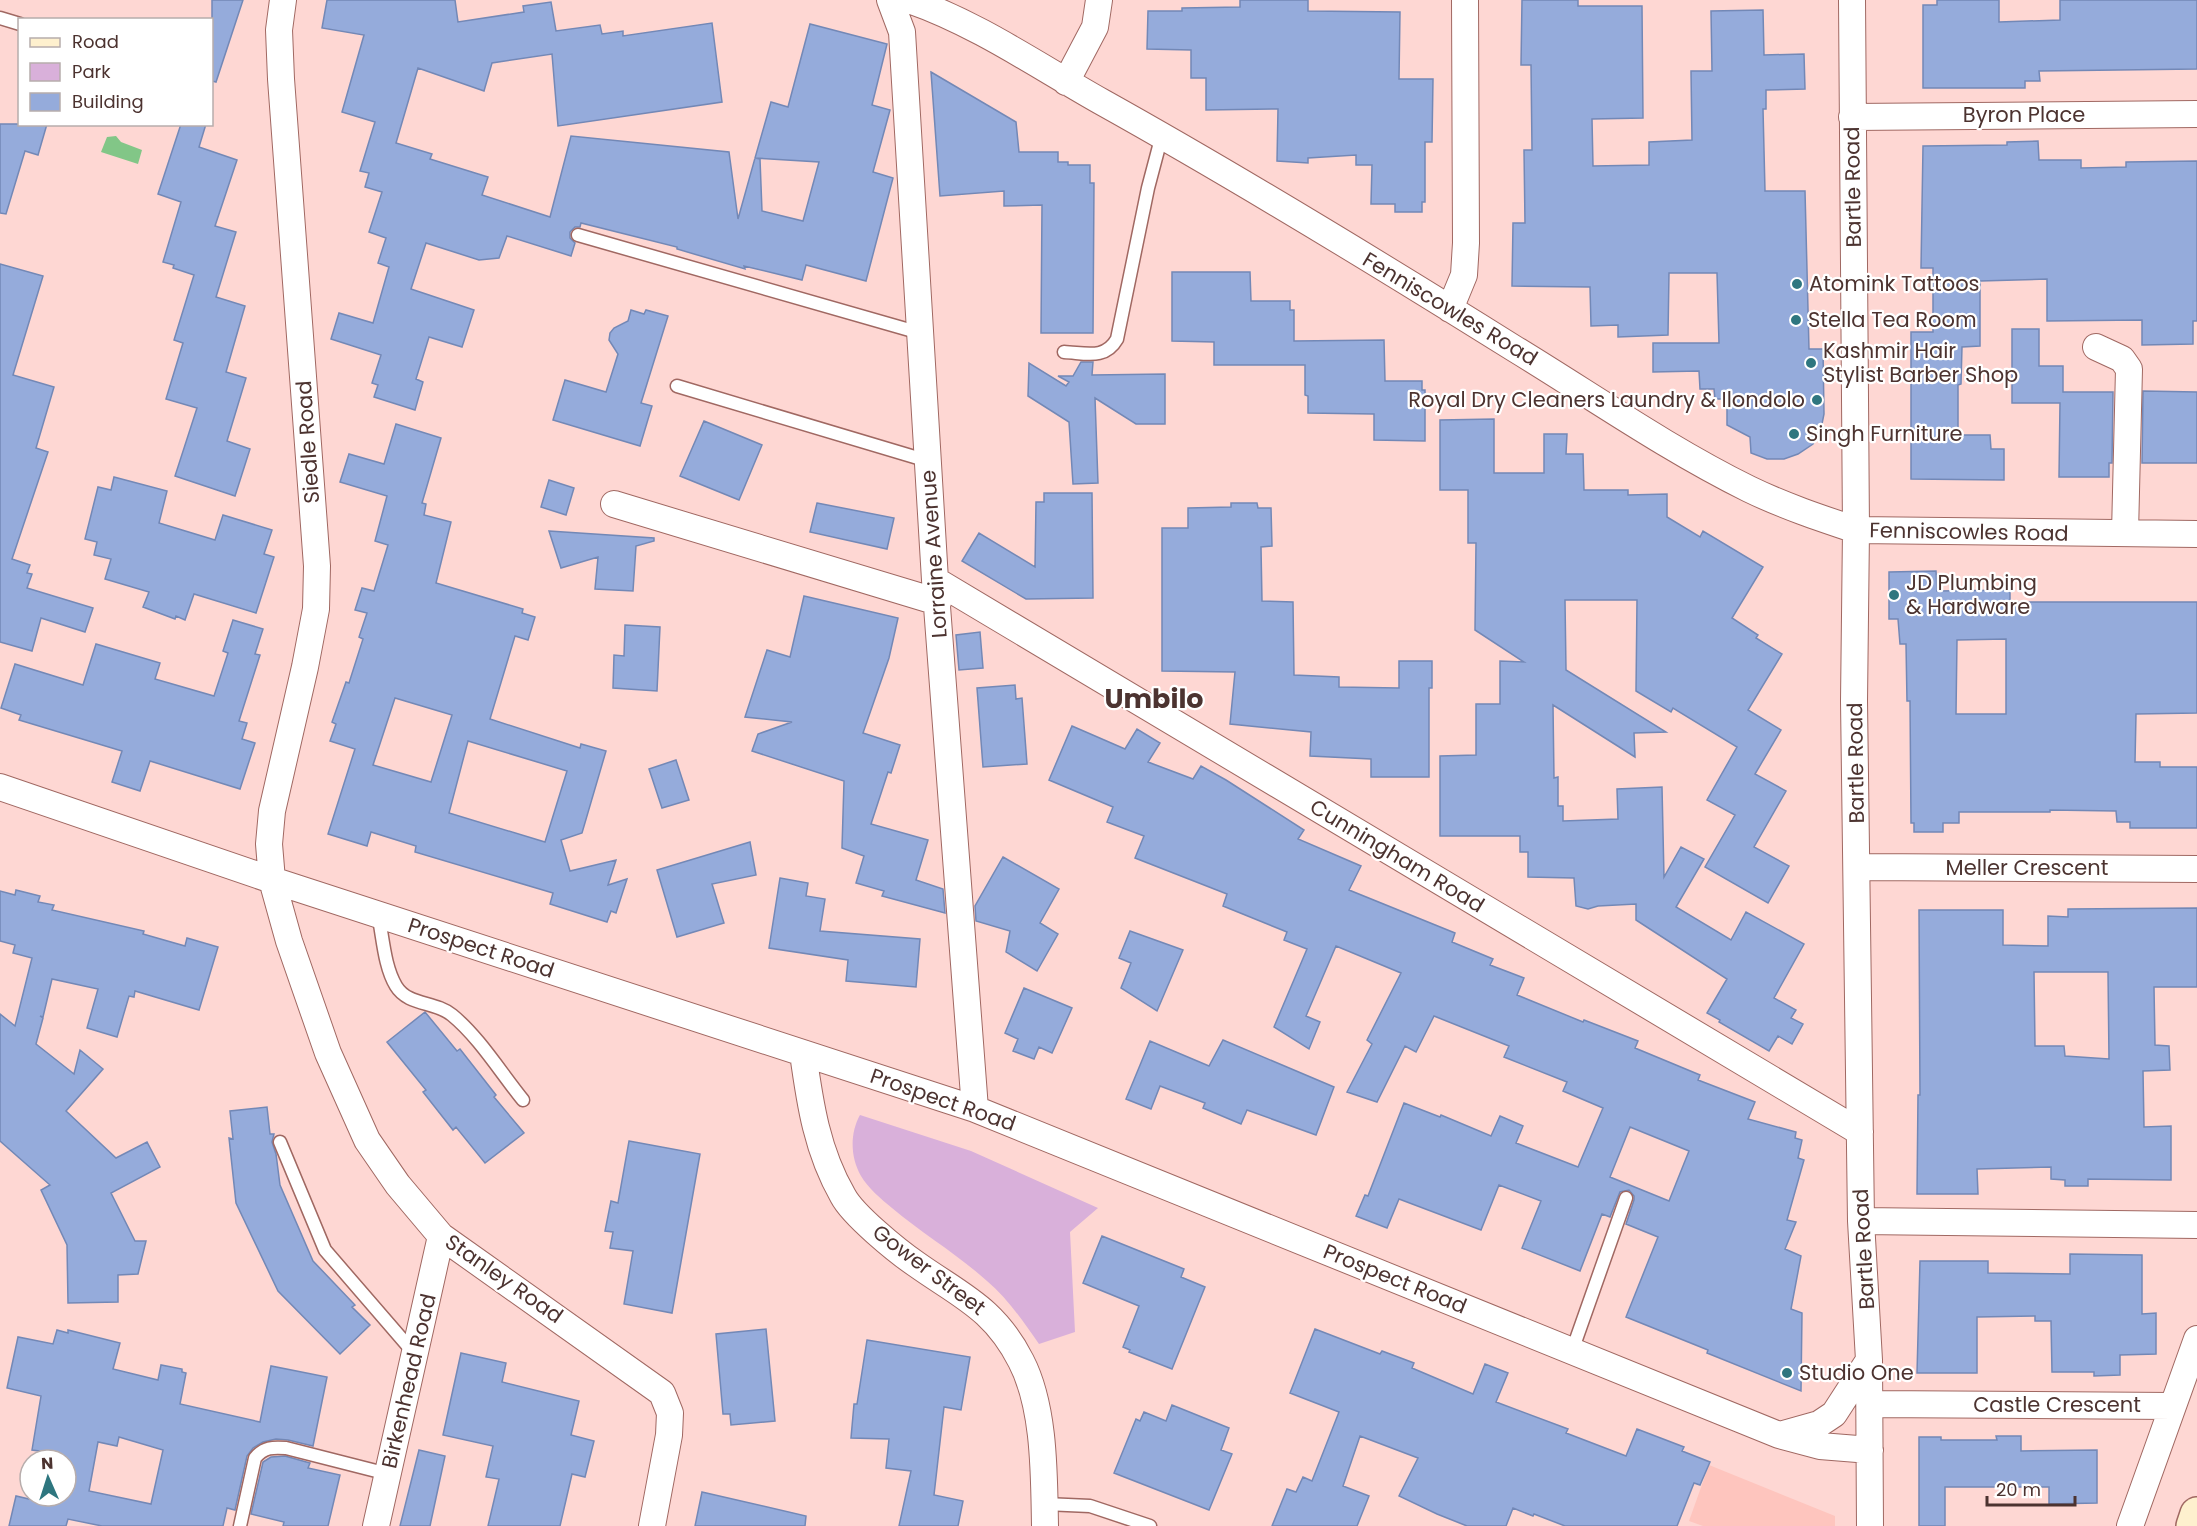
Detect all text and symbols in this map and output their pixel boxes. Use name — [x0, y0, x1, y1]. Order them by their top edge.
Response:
legend — [18, 18, 213, 126]
text: Road — [72, 29, 119, 54]
text: Park — [72, 59, 111, 84]
text: Building — [72, 89, 144, 114]
street label: Byron Place — [1963, 100, 2085, 129]
street label: Bartle Road — [1837, 126, 1868, 248]
street label: Fenniscowles Road — [1357, 245, 1543, 372]
place label: Atomink Tattoos — [1809, 269, 1980, 298]
marker: Atomink Tattoos — [1790, 277, 1804, 291]
place label: Stella Tea Room — [1808, 305, 1977, 334]
marker: Stella Tea Room — [1789, 313, 1803, 327]
place label: Kashmir Hair Stylist Barber Shop — [1823, 336, 2018, 389]
marker: Kashmir Hair Stylist Barber Shop — [1804, 356, 1818, 370]
street label: Siedle Road — [289, 380, 326, 504]
place label: Royal Dry Cleaners Laundry & Ilondolo — [1408, 385, 1805, 414]
marker: Royal Dry Cleaners Laundry & Ilondolo — [1810, 393, 1824, 407]
place label: Singh Furniture — [1806, 419, 1963, 448]
marker: Singh Furniture — [1787, 427, 1801, 441]
street label: Lorraine Avenue — [913, 469, 954, 639]
street label: Fenniscowles Road — [1869, 515, 2069, 548]
place label: JD Plumbing & Hardware — [1906, 568, 2037, 621]
marker: JD Plumbing & Hardware — [1887, 588, 1901, 602]
district label: Umbilo — [1104, 680, 1204, 717]
street label: Bartle Road — [1840, 702, 1871, 824]
street label: Cunningham Road — [1305, 792, 1490, 919]
street label: Meller Crescent — [1946, 853, 2108, 882]
street label: Prospect Road — [404, 910, 558, 985]
street label: Prospect Road — [866, 1061, 1020, 1138]
street label: Bartle Road — [1846, 1188, 1881, 1310]
street label: Gower Street — [867, 1217, 992, 1322]
street label: Stanley Road — [440, 1227, 569, 1330]
street label: Prospect Road — [1319, 1237, 1471, 1320]
street label: Birkenhead Road — [374, 1291, 443, 1471]
place label: Studio One — [1799, 1358, 1914, 1387]
marker: Studio One — [1780, 1366, 1794, 1380]
street label: Castle Crescent — [1973, 1390, 2141, 1419]
north arrow — [18, 1448, 78, 1508]
text: N — [41, 1452, 54, 1475]
scale bar — [1987, 1469, 2076, 1507]
text: 20 m — [1996, 1477, 2041, 1502]

